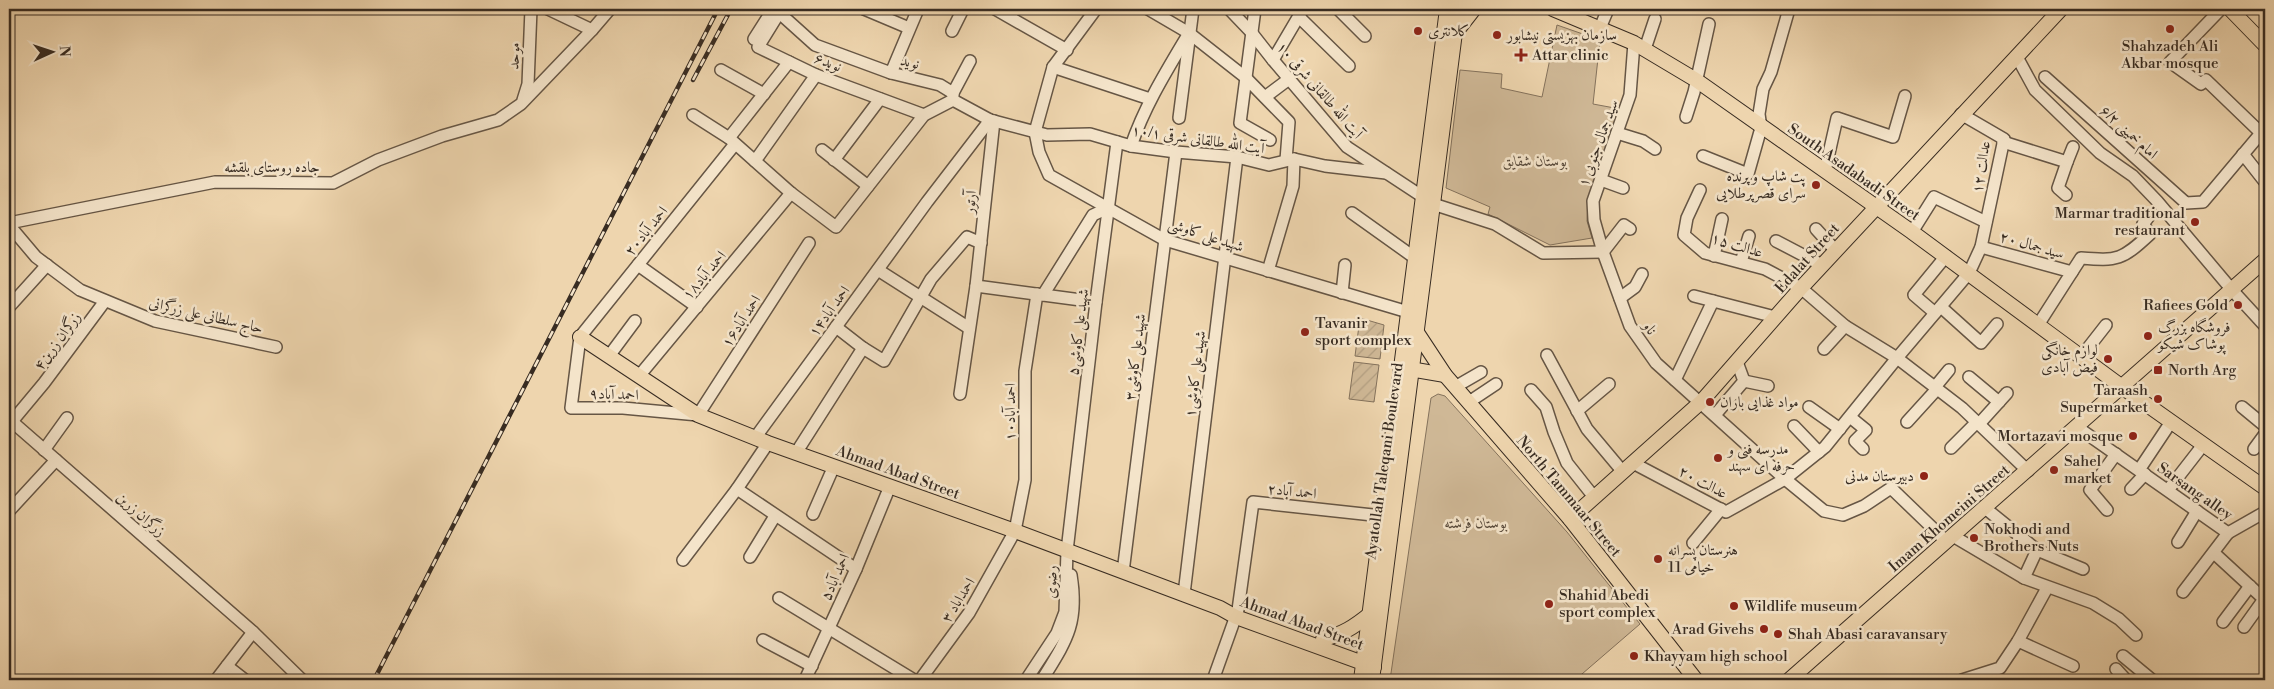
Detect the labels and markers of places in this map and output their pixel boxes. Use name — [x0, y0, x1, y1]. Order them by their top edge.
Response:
place label: کلانتری — [1428, 22, 1469, 41]
marker: Shahzadeh Ali Akbar mosque — [2164, 23, 2176, 35]
marker: کلانتری — [1412, 25, 1424, 37]
place label: سازمان بهزیستی نیشابور — [1505, 26, 1617, 46]
marker: سازمان بهزیستی نیشابور — [1491, 29, 1503, 41]
place label: Shahzadeh Ali Akbar mosque — [2120, 37, 2219, 73]
place label: Attar clinic — [1531, 46, 1609, 65]
marker: Attar clinic — [1514, 48, 1528, 62]
place label: پت شاپ و پرنده سرای قصرپرطلایی — [1716, 167, 1806, 203]
marker: پت شاپ و پرنده سرای قصرپرطلایی — [1810, 179, 1822, 191]
place label: Marmar traditional restaurant — [2055, 204, 2186, 240]
marker: Marmar traditional restaurant — [2189, 216, 2201, 228]
place label: Rafiees Gold — [2143, 296, 2228, 315]
marker: Rafiees Gold — [2232, 299, 2244, 311]
place label: Tavanir sport complex — [1315, 314, 1412, 350]
place label: فروشگاه بزرگ پوشاک شیکو — [2156, 317, 2230, 355]
marker: Tavanir sport complex — [1299, 326, 1311, 338]
marker: فروشگاه بزرگ پوشاک شیکو — [2142, 330, 2154, 342]
place label: لوازم خانگی فیض آبادی — [2041, 341, 2098, 377]
marker: لوازم خانگی فیض آبادی — [2102, 353, 2114, 365]
place label: North Arg — [2168, 361, 2236, 380]
marker: North Arg — [2152, 364, 2164, 376]
place label: Taraash Supermarket — [2060, 381, 2149, 417]
place label: مواد غذایی باران — [1720, 393, 1798, 412]
marker: Taraash Supermarket — [2152, 393, 2164, 405]
marker: مواد غذایی باران — [1704, 396, 1716, 408]
place label: Mortazavi mosque — [1998, 427, 2123, 446]
marker: Mortazavi mosque — [2127, 430, 2139, 442]
place label: مدرسه فنی و حرفه ای سهند — [1726, 440, 1795, 476]
marker: مدرسه فنی و حرفه ای سهند — [1712, 452, 1724, 464]
place label: Sahel market — [2064, 452, 2112, 488]
marker: Sahel market — [2048, 464, 2060, 476]
place label: دبیرستان مدنی — [1845, 467, 1914, 486]
marker: دبیرستان مدنی — [1918, 470, 1930, 482]
place label: Nokhodi and Brothers Nuts — [1983, 520, 2079, 556]
marker: Nokhodi and Brothers Nuts — [1968, 532, 1980, 544]
place label: هنرستان پسرانه خیامی 11 — [1668, 541, 1738, 577]
marker: هنرستان پسرانه خیامی 11 — [1652, 553, 1664, 565]
place label: Shahid Abedi sport complex — [1559, 586, 1656, 622]
place label: Wildlife museum — [1743, 597, 1858, 616]
marker: Shahid Abedi sport complex — [1543, 598, 1555, 610]
marker: Wildlife museum — [1728, 600, 1740, 612]
place label: Arad Givehs — [1671, 620, 1754, 639]
marker: Arad Givehs — [1758, 623, 1770, 635]
place label: Shah Abasi caravansary — [1788, 625, 1948, 644]
marker: Shah Abasi caravansary — [1772, 628, 1784, 640]
place label: Khayyam high school — [1644, 647, 1788, 666]
marker: Khayyam high school — [1628, 650, 1640, 662]

